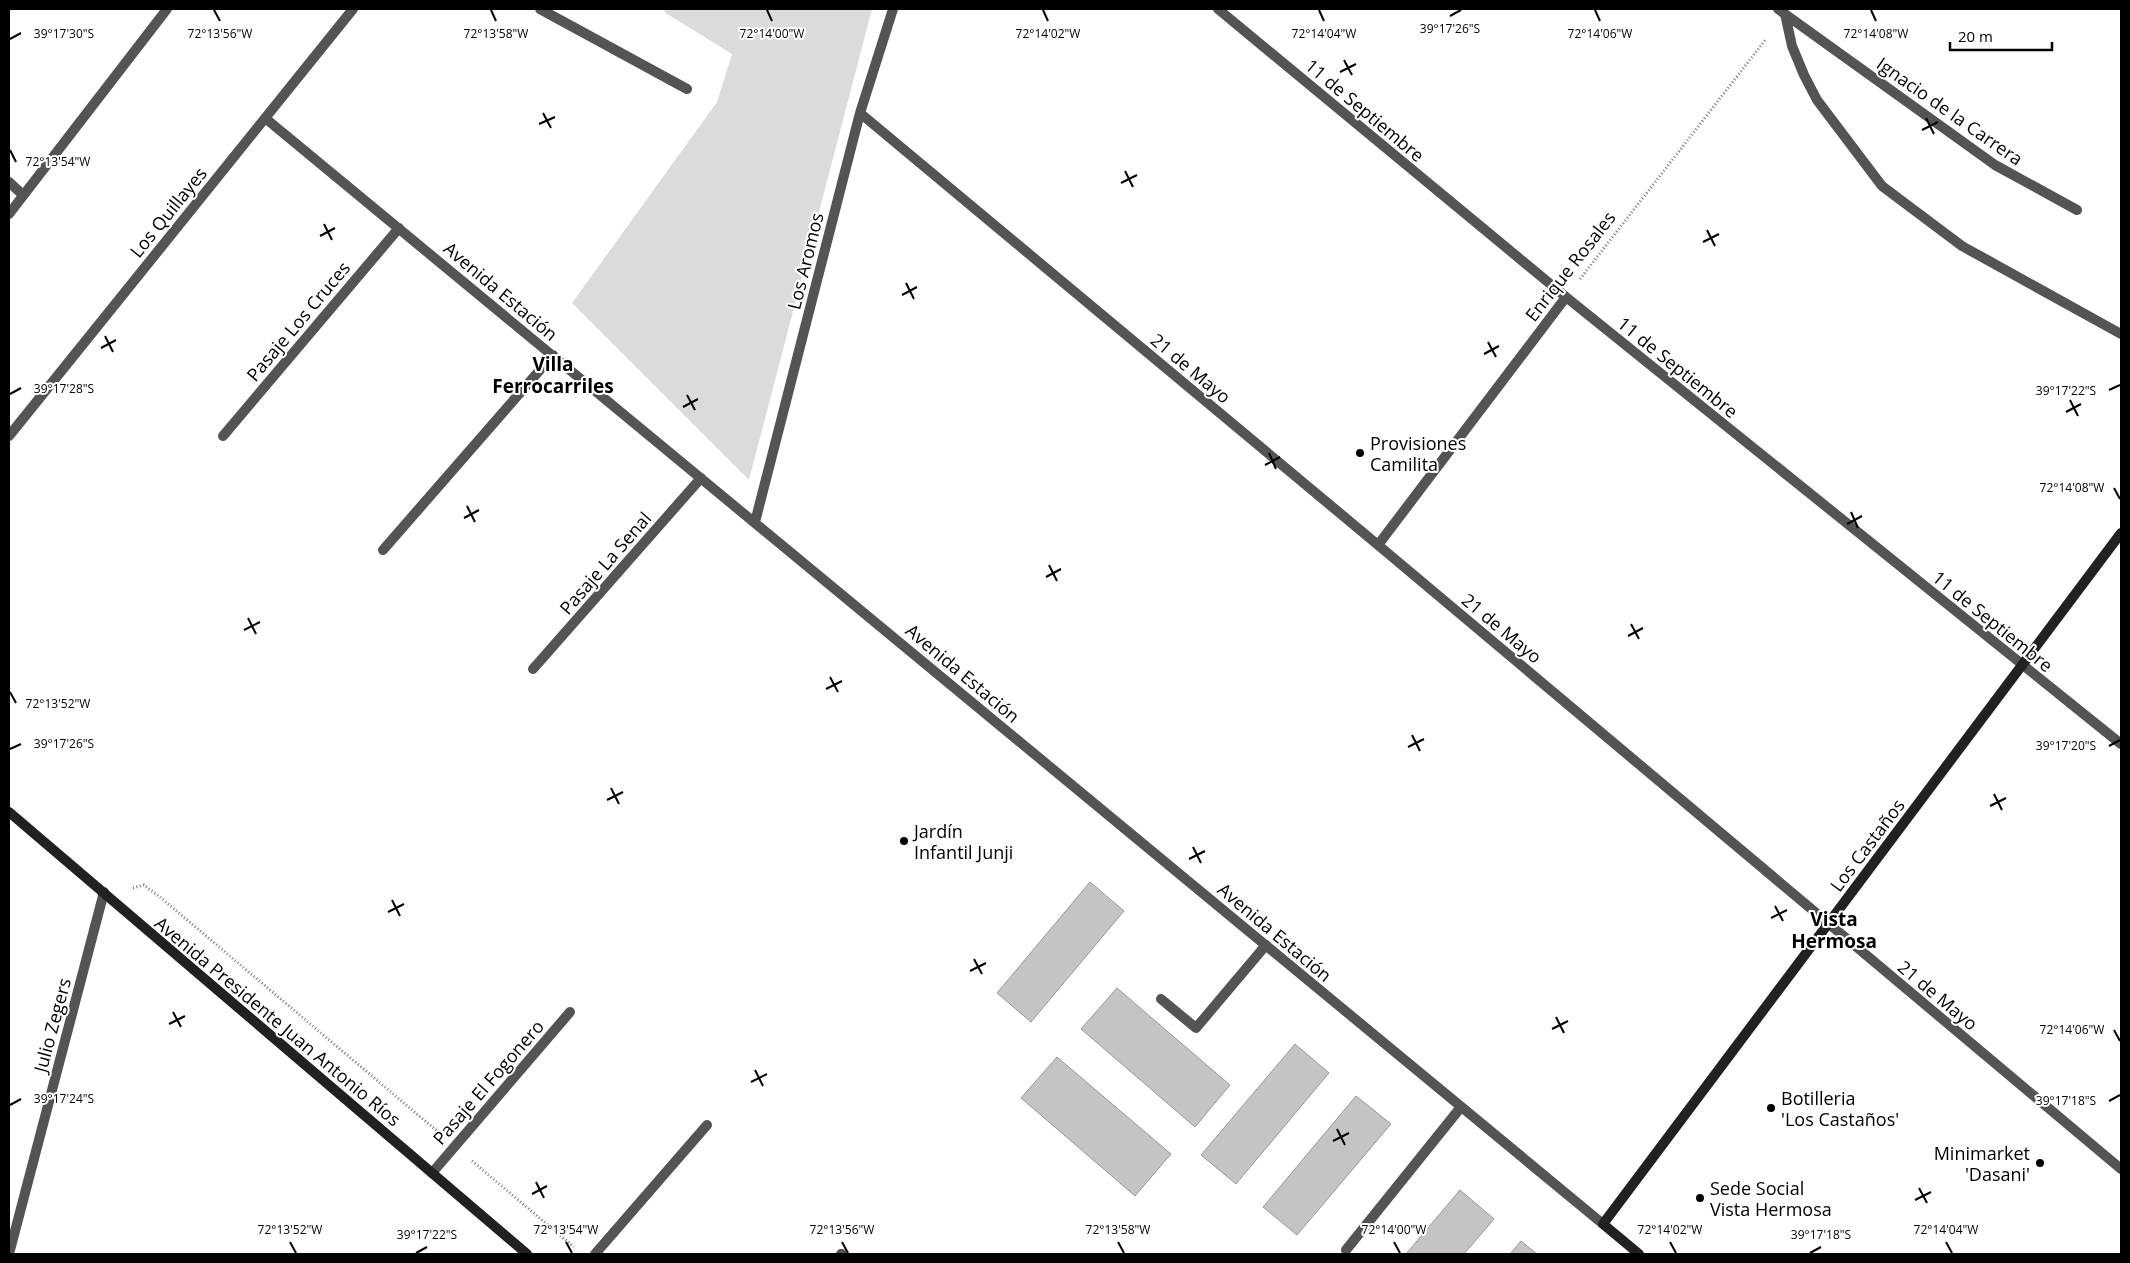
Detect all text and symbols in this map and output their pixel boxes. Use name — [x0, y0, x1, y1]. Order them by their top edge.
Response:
text: 39°17'26"S — [1420, 20, 1480, 37]
scale bar — [1950, 20, 2052, 52]
text: 39°17'30"S — [34, 25, 94, 42]
text: 72°13'56"W — [188, 25, 252, 42]
text: 72°13'58"W — [464, 25, 528, 42]
text: 72°14'00"W — [740, 25, 804, 42]
text: 72°14'02"W — [1016, 25, 1080, 42]
text: 72°14'04"W — [1292, 25, 1356, 42]
text: 72°14'06"W — [1568, 25, 1632, 42]
text: 72°14'08"W — [1844, 25, 1908, 42]
text: 20 m — [1958, 26, 1993, 46]
street label: Ignacio de la Carrera — [1872, 52, 2028, 170]
street label: 11 de Septiembre — [1300, 53, 1430, 167]
text: 72°13'54"W — [26, 153, 90, 170]
street label: Los Quillayes — [124, 162, 212, 262]
street label: Enrique Rosales — [1519, 206, 1621, 326]
street label: Los Aromos — [781, 210, 829, 312]
street label: Avenida Estación — [439, 236, 563, 346]
street label: Pasaje Los Cruces — [241, 256, 355, 386]
street label: 11 de Septiembre — [1613, 311, 1743, 423]
street label: 21 de Mayo — [1146, 328, 1236, 408]
district label: Villa Ferrocarriles — [492, 351, 614, 399]
text: 39°17'28"S — [34, 380, 94, 397]
text: 39°17'22"S — [2036, 382, 2096, 399]
place label: Provisiones Camilita — [1370, 431, 1466, 476]
marker: Provisiones Camilita — [1354, 447, 1366, 459]
text: 72°14'08"W — [2040, 479, 2104, 496]
street label: Pasaje La Senal — [554, 507, 656, 619]
street label: 11 de Septiembre — [1928, 565, 2058, 677]
street label: 21 de Mayo — [1457, 588, 1547, 668]
street label: Avenida Estación — [901, 618, 1025, 728]
text: 72°13'52"W — [26, 695, 90, 712]
text: 39°17'26"S — [34, 735, 94, 752]
text: 39°17'20"S — [2036, 737, 2096, 754]
street label: Los Castaños — [1824, 794, 1910, 896]
place label: Jardín Infantil Junji — [912, 819, 1013, 864]
marker: Jardín Infantil Junji — [898, 835, 910, 847]
street label: Avenida Estación — [1213, 877, 1337, 987]
district label: Vista Hermosa — [1791, 906, 1877, 954]
street label: Avenida Presidente Juan Antonio Ríos — [150, 911, 406, 1131]
street label: 21 de Mayo — [1893, 955, 1983, 1035]
street label: Julio Zegers — [27, 975, 76, 1077]
street label: Pasaje El Fogonero — [427, 1014, 549, 1150]
text: 72°14'06"W — [2040, 1021, 2104, 1038]
place label: Botilleria 'Los Castaños' — [1781, 1086, 1899, 1131]
text: 39°17'24"S — [34, 1090, 94, 1107]
text: 39°17'18"S — [2036, 1092, 2096, 1109]
marker: Botilleria 'Los Castaños' — [1765, 1102, 1777, 1114]
place label: Minimarket 'Dasani' — [1934, 1141, 2030, 1186]
marker: Minimarket 'Dasani' — [2034, 1157, 2046, 1169]
place label: Sede Social Vista Hermosa — [1710, 1176, 1832, 1221]
marker: Sede Social Vista Hermosa — [1694, 1192, 1706, 1204]
text: 72°13'52"W — [258, 1221, 322, 1238]
text: 72°13'54"W — [534, 1221, 598, 1238]
text: 72°13'56"W — [810, 1221, 874, 1238]
text: 72°13'58"W — [1086, 1221, 1150, 1238]
text: 72°14'00"W — [1362, 1221, 1426, 1238]
text: 72°14'02"W — [1638, 1221, 1702, 1238]
text: 72°14'04"W — [1914, 1221, 1978, 1238]
text: 39°17'22"S — [397, 1226, 457, 1243]
text: 39°17'18"S — [1791, 1226, 1851, 1243]

